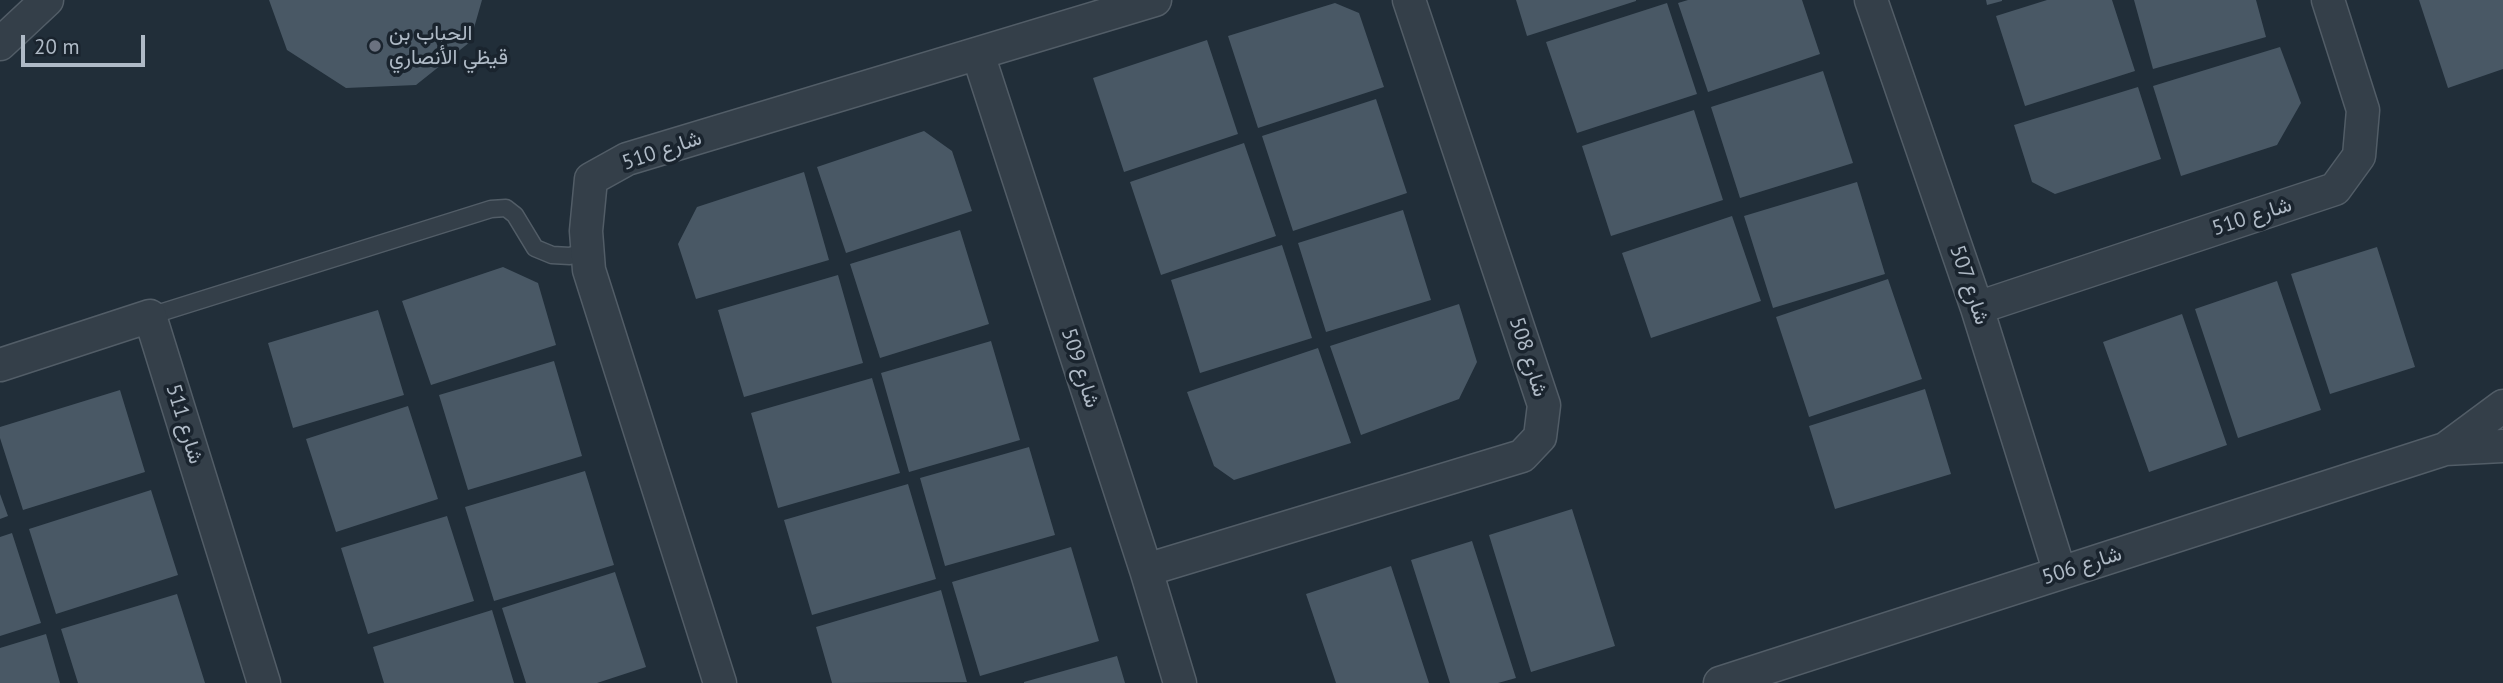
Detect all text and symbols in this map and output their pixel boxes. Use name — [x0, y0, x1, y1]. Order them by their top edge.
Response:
scale bar — [24, 21, 149, 65]
place label: الحباب بن قيظي الأنصاري — [389, 21, 508, 71]
text: 20 m — [34, 33, 80, 60]
marker: الحباب بن قيظي الأنصاري — [367, 38, 383, 54]
street label: شارع 510 — [619, 126, 705, 176]
street label: شارع 510 — [2209, 192, 2295, 242]
street label: شارع 507 — [1944, 242, 1994, 328]
street label: شارع 508 — [1503, 314, 1553, 400]
street label: شارع 509 — [1055, 325, 1105, 411]
street label: شارع 511 — [160, 381, 208, 467]
street label: شارع 506 — [2039, 541, 2125, 591]

